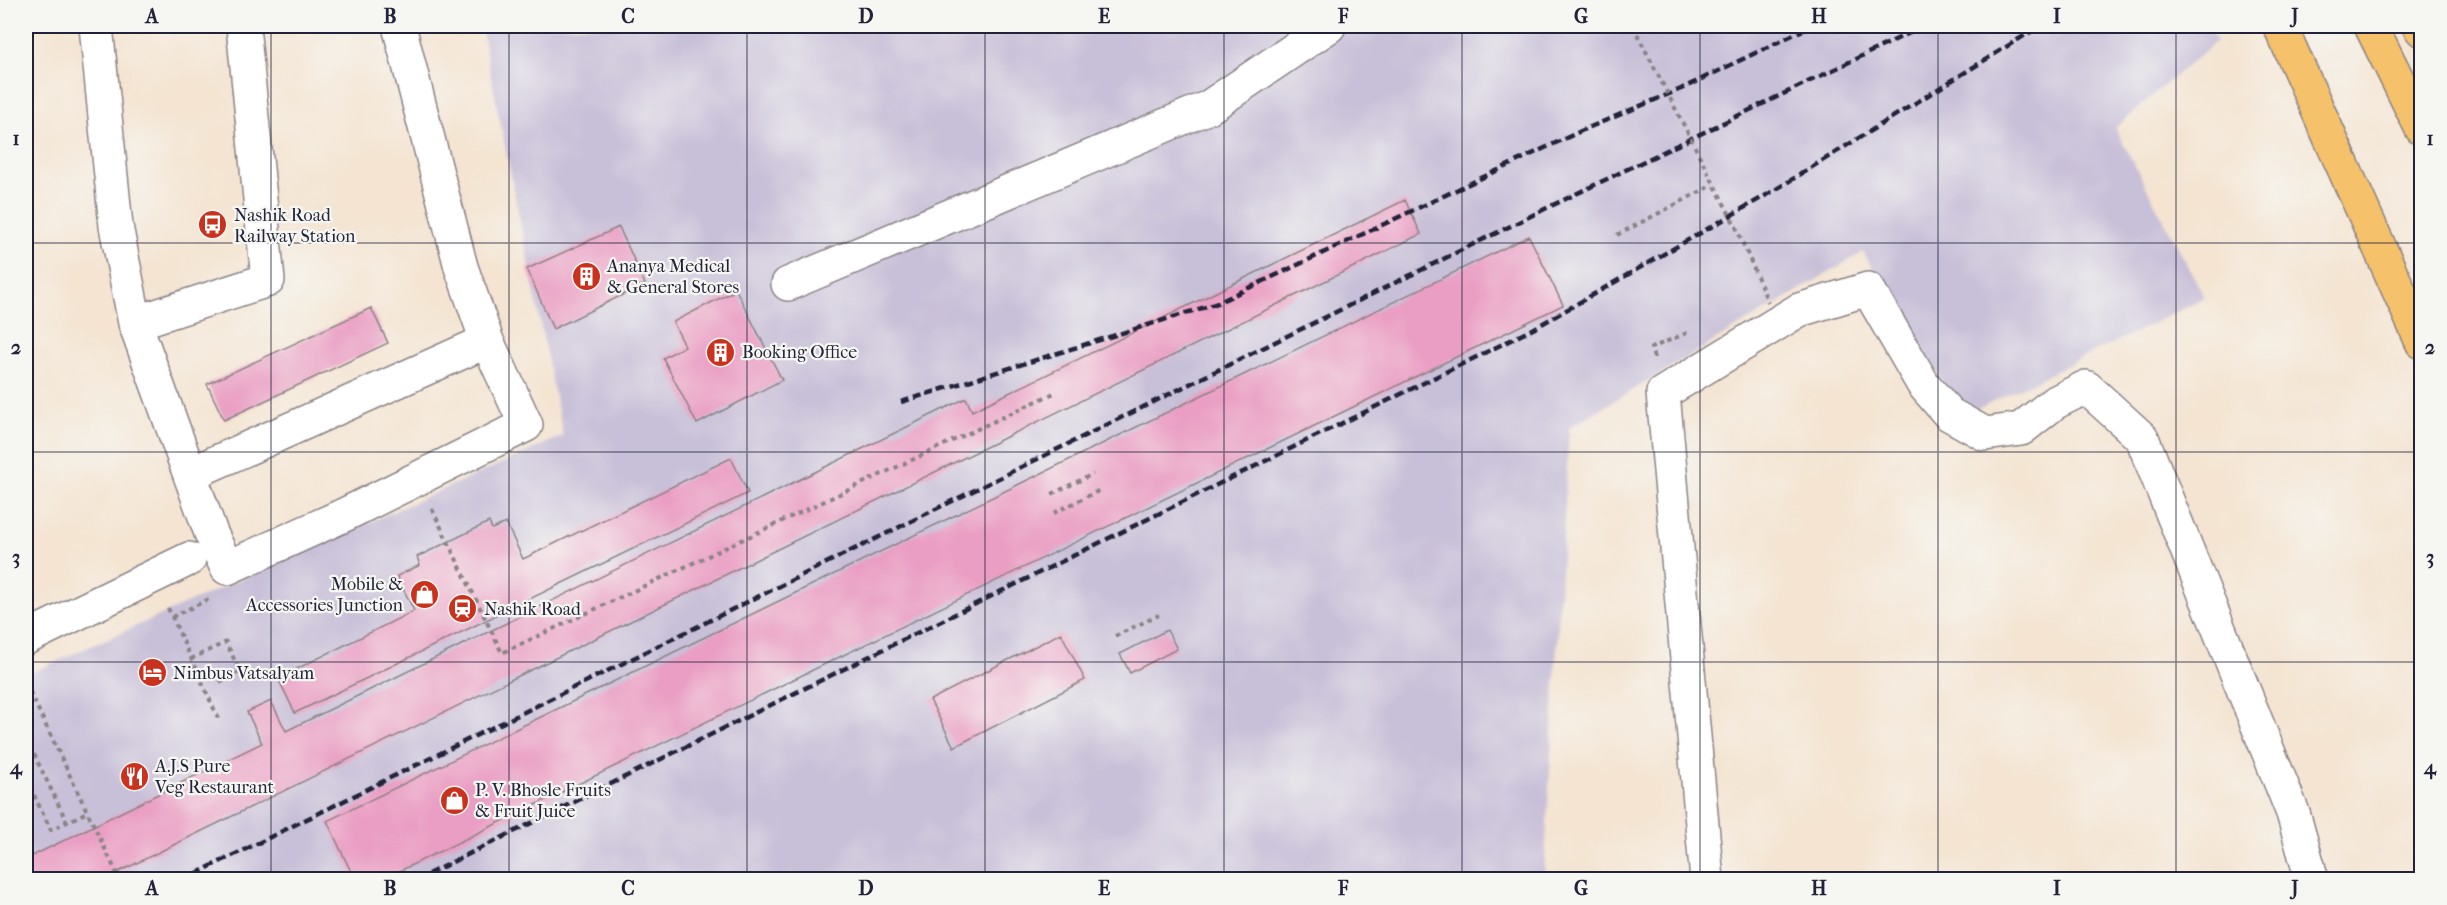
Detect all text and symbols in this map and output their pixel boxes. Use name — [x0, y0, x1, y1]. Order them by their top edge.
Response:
text: A — [144, 5, 160, 28]
text: B — [383, 5, 397, 28]
text: C — [621, 5, 635, 28]
text: D — [858, 5, 874, 28]
text: E — [1098, 5, 1110, 28]
text: F — [1337, 5, 1349, 28]
text: G — [1574, 5, 1588, 28]
text: H — [1811, 5, 1827, 28]
text: I — [2053, 5, 2061, 28]
text: J — [2289, 5, 2299, 28]
text: 1 — [12, 127, 20, 150]
text: 1 — [2426, 127, 2434, 150]
place label: Nashik Road Railway Station — [234, 205, 356, 247]
bus stop icon: Nashik Road Railway Station — [197, 209, 229, 241]
place label: Ananya Medical & General Stores — [606, 256, 740, 298]
building icon: Ananya Medical & General Stores — [570, 260, 602, 292]
text: 2 — [11, 336, 21, 359]
building icon: Booking Office — [705, 336, 737, 368]
text: 2 — [2425, 336, 2435, 359]
place label: Booking Office — [742, 342, 857, 363]
text: 3 — [12, 546, 20, 569]
text: 3 — [2426, 546, 2434, 569]
place label: Mobile & Accessories Junction — [245, 574, 404, 616]
shop icon: Mobile & Accessories Junction — [408, 578, 440, 610]
station icon: Nashik Road — [447, 593, 479, 625]
place label: Nashik Road — [484, 599, 581, 620]
hotel icon: Nimbus Vatsalyam — [136, 657, 168, 689]
place label: Nimbus Vatsalyam — [173, 663, 314, 684]
text: 4 — [9, 756, 23, 780]
place label: A.J.S Pure Veg Restaurant — [154, 756, 275, 798]
text: 4 — [2423, 756, 2437, 780]
restaurant icon: A.J.S Pure Veg Restaurant — [118, 760, 150, 792]
place label: P. V. Bhosle Fruits & Fruit Juice — [475, 780, 611, 822]
shop icon: P. V. Bhosle Fruits & Fruit Juice — [438, 784, 470, 816]
text: A — [144, 877, 160, 900]
text: B — [383, 877, 397, 900]
text: C — [621, 877, 635, 900]
text: D — [858, 877, 874, 900]
text: E — [1098, 877, 1110, 900]
text: F — [1337, 877, 1349, 900]
text: G — [1574, 877, 1588, 900]
text: H — [1811, 877, 1827, 900]
text: I — [2053, 877, 2061, 900]
text: J — [2289, 877, 2299, 900]

